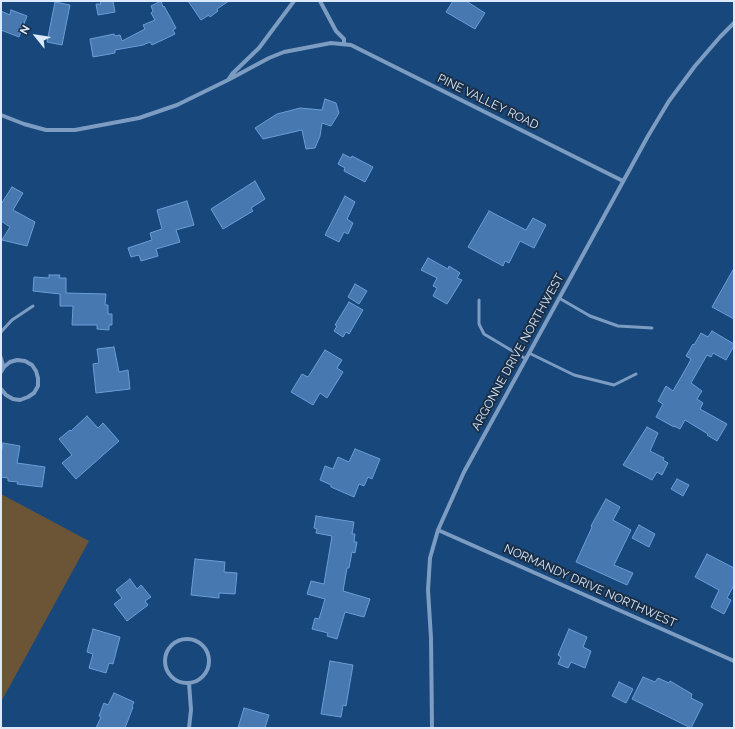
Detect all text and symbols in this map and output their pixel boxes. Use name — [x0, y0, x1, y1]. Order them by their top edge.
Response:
north arrow — [16, 16, 56, 56]
text: N — [17, 23, 33, 37]
street label: PINE VALLEY ROAD — [435, 71, 541, 133]
street label: ARGONNE DRIVE NORTHWEST — [469, 271, 567, 433]
street label: NORMANDY DRIVE NORTHWEST — [501, 541, 679, 631]

